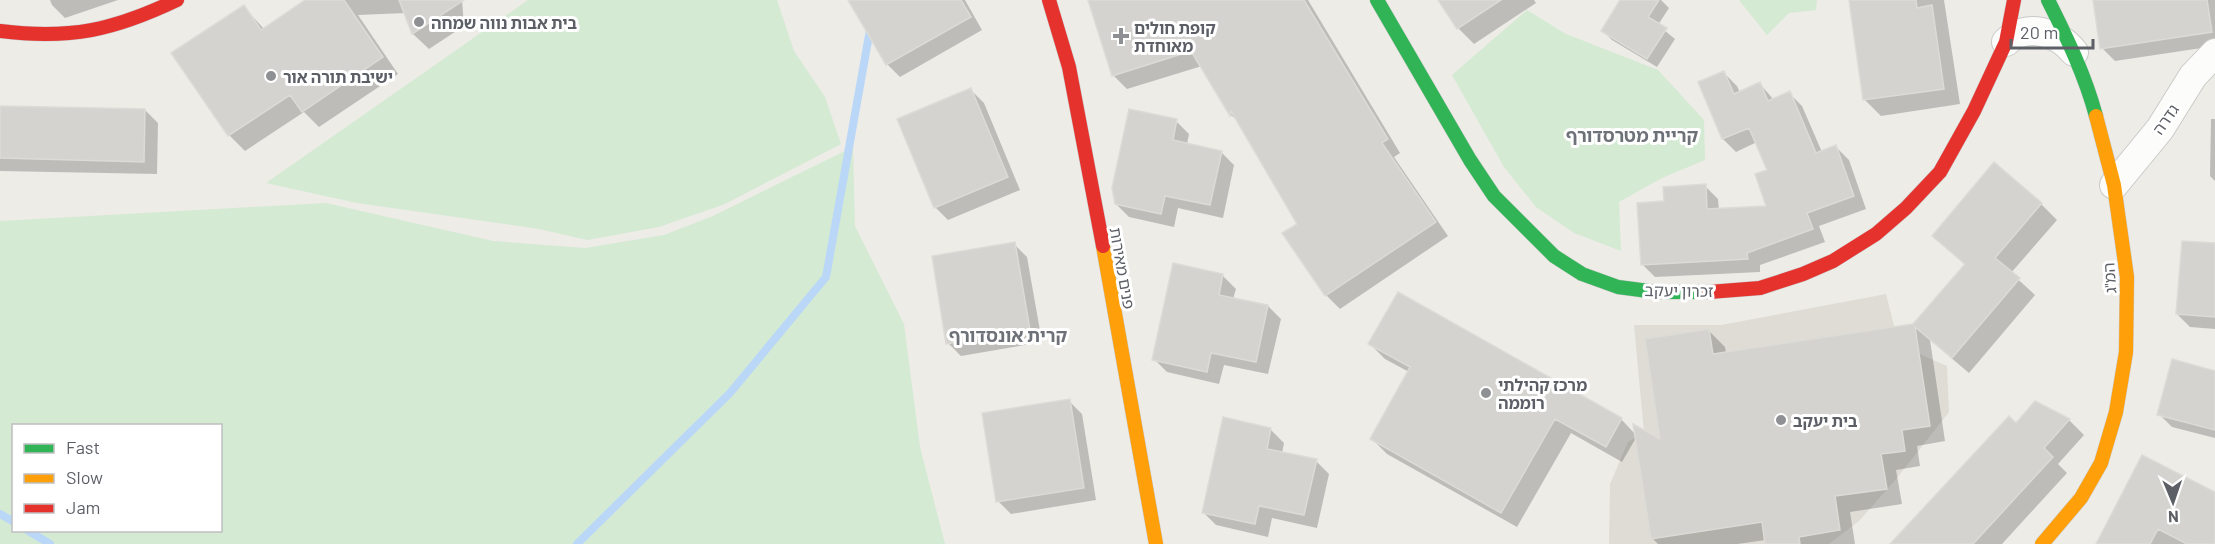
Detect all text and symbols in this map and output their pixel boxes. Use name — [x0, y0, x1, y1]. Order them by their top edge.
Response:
scale bar — [2011, 12, 2094, 50]
place label: בית אבות נווה שמחה — [431, 13, 578, 32]
marker: בית אבות נווה שמחה — [412, 15, 426, 29]
place label: קופת חולים מאוחדת — [1134, 18, 1216, 55]
text: 20 m — [2020, 21, 2058, 43]
marker: קופת חולים מאוחדת — [1112, 27, 1130, 45]
place label: ישיבת תורה אור — [283, 67, 393, 86]
marker: ישיבת תורה אור — [264, 69, 278, 83]
street label: גדרה — [2148, 100, 2182, 138]
district label: קריית מטרסדורף — [1566, 124, 1699, 146]
street label: פנים מאירות — [1106, 226, 1140, 310]
street label: המ"ג — [2098, 262, 2120, 294]
street label: זכרון יעקב — [1645, 280, 1713, 300]
district label: קרית אונסדורף — [949, 324, 1067, 346]
place label: מרכז קהילתי רוממה — [1498, 375, 1587, 412]
marker: מרכז קהילתי רוממה — [1479, 386, 1493, 400]
place label: בית יעקב — [1793, 411, 1858, 430]
marker: בית יעקב — [1774, 413, 1788, 427]
legend — [12, 424, 222, 532]
text: Fast — [66, 436, 100, 458]
text: Slow — [66, 466, 103, 488]
north arrow — [2143, 472, 2203, 532]
text: Jam — [66, 496, 100, 518]
text: N — [2168, 508, 2179, 527]

